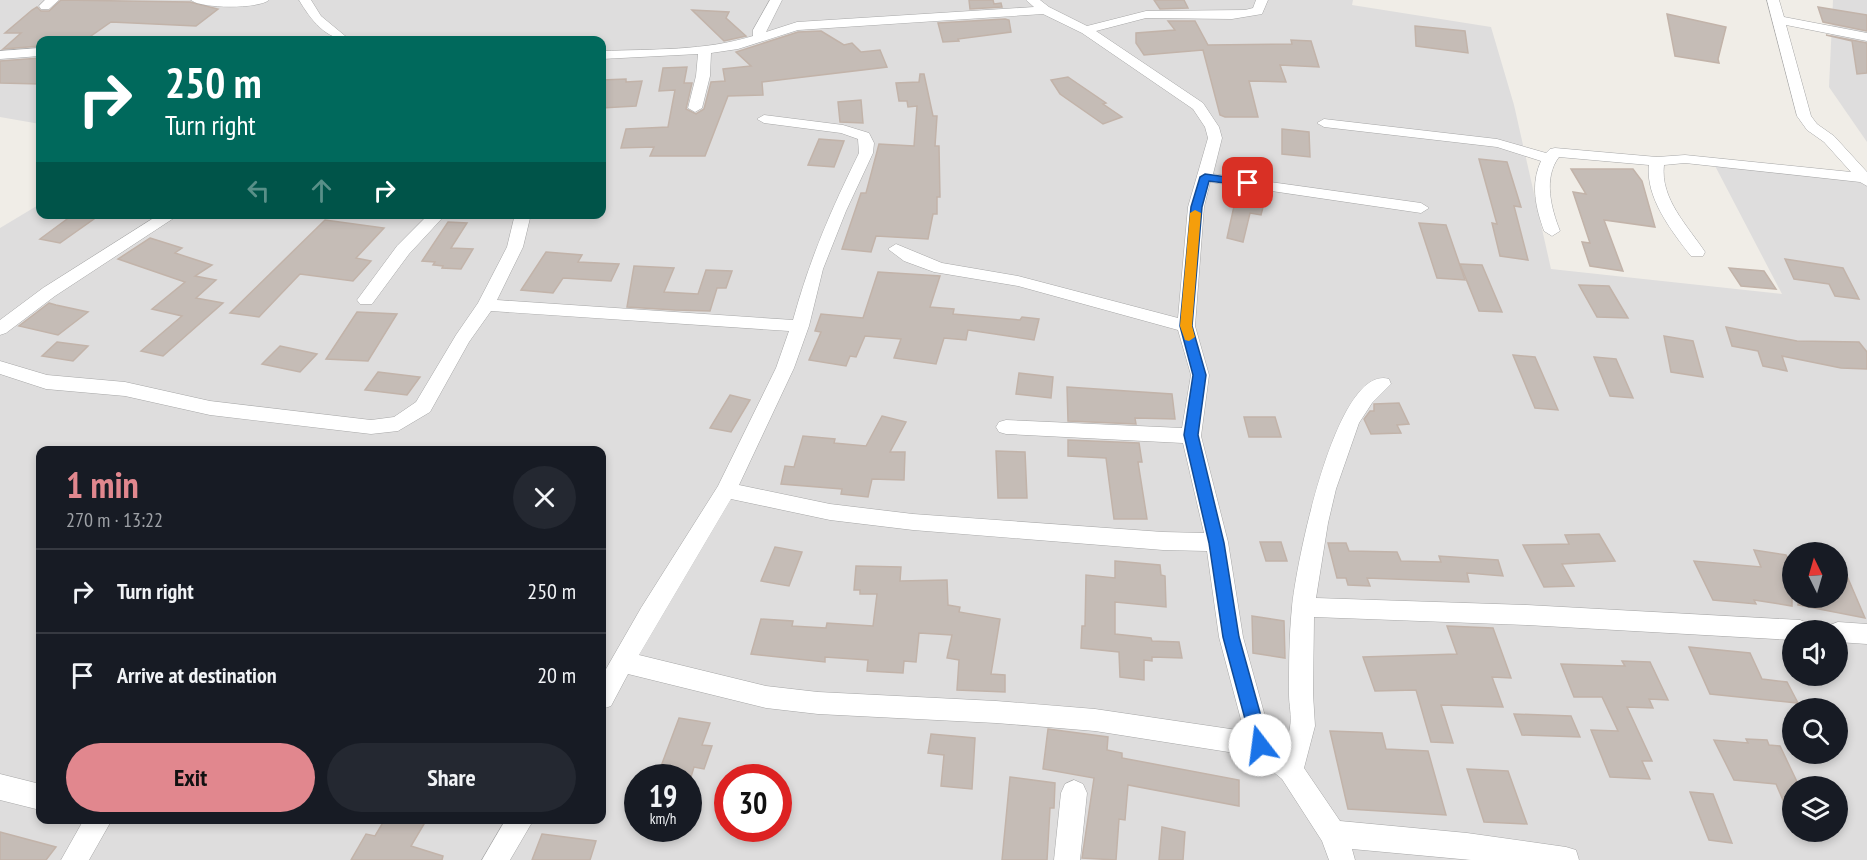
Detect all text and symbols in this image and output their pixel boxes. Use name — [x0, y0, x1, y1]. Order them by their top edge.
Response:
text: 250 m — [165, 55, 262, 110]
icon: right — [66, 60, 144, 138]
text: Turn right — [165, 108, 256, 142]
pin — [1222, 157, 1273, 208]
icon: arrive — [1231, 166, 1264, 199]
icon: left — [242, 174, 275, 207]
icon: ahead — [305, 174, 338, 207]
icon: right — [368, 174, 401, 207]
text: 1 min — [66, 461, 139, 508]
button: close — [513, 466, 576, 529]
text: 270 m · 13:22 — [66, 507, 163, 533]
north arrow — [1782, 542, 1848, 608]
map controls — [1782, 542, 1848, 842]
icon: right — [66, 575, 99, 608]
text: Turn right — [117, 577, 194, 605]
text: 250 m — [527, 577, 576, 605]
button: sound — [1782, 620, 1848, 686]
icon: arrive — [66, 659, 99, 692]
text: Arrive at destination — [117, 661, 277, 689]
text: 20 m — [537, 661, 576, 689]
button: search — [1782, 698, 1848, 764]
position arrow — [1228, 713, 1292, 777]
button: Exit — [66, 743, 315, 812]
button: Share — [327, 743, 576, 812]
speed limit sign: 30 — [714, 764, 792, 842]
text: 19 — [649, 776, 677, 815]
button: layers — [1782, 776, 1848, 842]
text: km/h — [650, 809, 676, 828]

